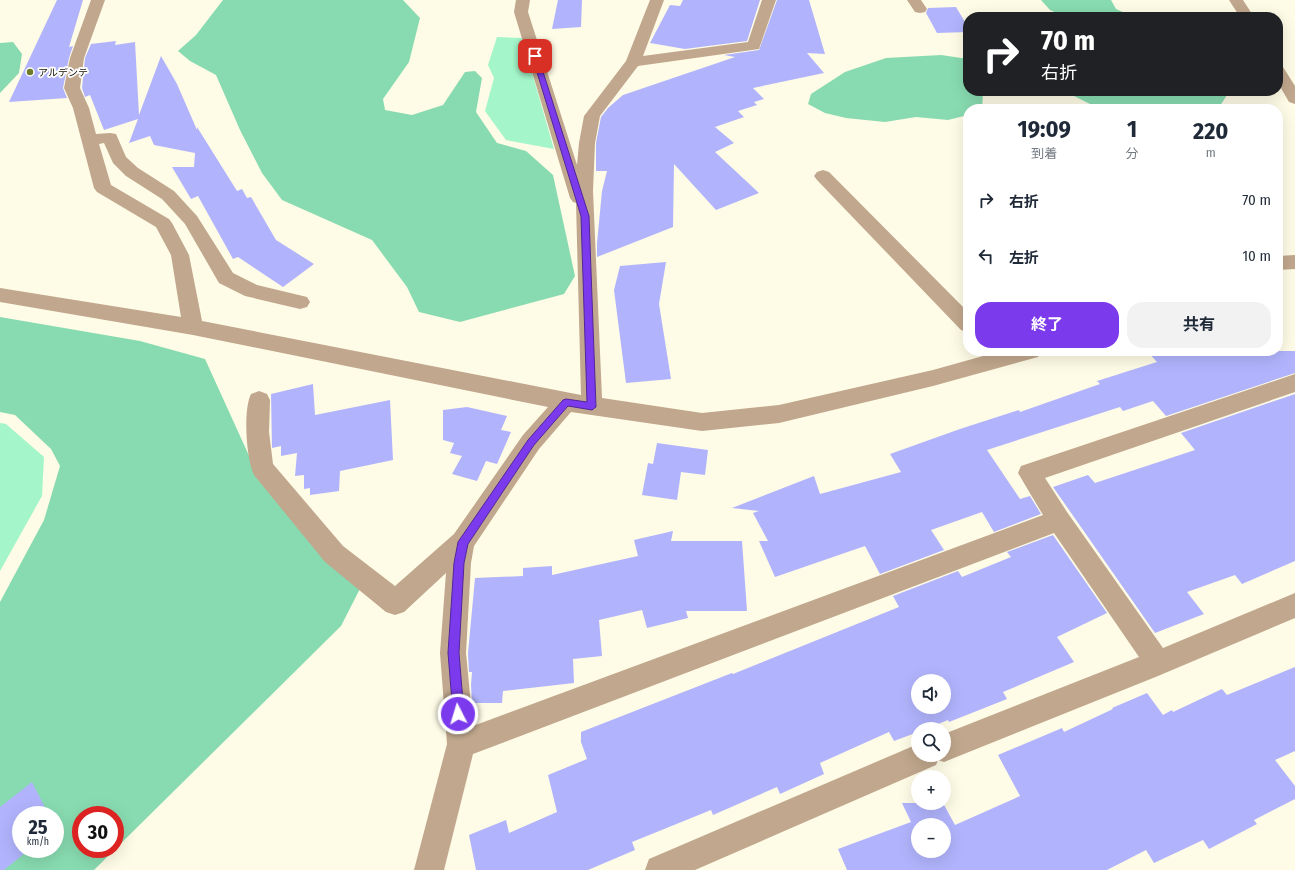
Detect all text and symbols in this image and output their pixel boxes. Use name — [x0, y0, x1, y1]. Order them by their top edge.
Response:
text: 70 m — [1041, 24, 1095, 57]
icon: right — [975, 28, 1027, 80]
pin — [518, 39, 552, 73]
icon: arrive — [524, 45, 546, 67]
text: 右折 — [1041, 62, 1077, 84]
marker: アルデンテ — [25, 67, 35, 77]
place label: アルデンテ — [38, 67, 88, 79]
text: 19:09 — [1018, 115, 1071, 143]
text: 1 — [1127, 115, 1137, 143]
text: 220 — [1193, 117, 1228, 145]
text: m — [1206, 145, 1216, 160]
text: 到着 — [1031, 146, 1057, 161]
text: 分 — [1126, 146, 1139, 161]
icon: right — [975, 189, 997, 211]
text: 70 m — [1242, 191, 1271, 209]
text: 右折 — [1009, 193, 1039, 211]
icon: left — [975, 245, 997, 267]
text: 10 m — [1242, 247, 1271, 265]
text: 左折 — [1009, 249, 1039, 267]
button: 終了 — [975, 302, 1119, 348]
button: 共有 — [1127, 302, 1271, 348]
map controls — [911, 674, 951, 858]
button: sound — [911, 674, 951, 714]
position arrow — [437, 693, 479, 735]
button: search — [911, 722, 951, 762]
button: + — [911, 770, 951, 810]
speed limit sign: 30 — [72, 806, 124, 858]
text: 25 — [28, 815, 48, 839]
button: − — [911, 818, 951, 858]
text: km/h — [27, 836, 49, 848]

